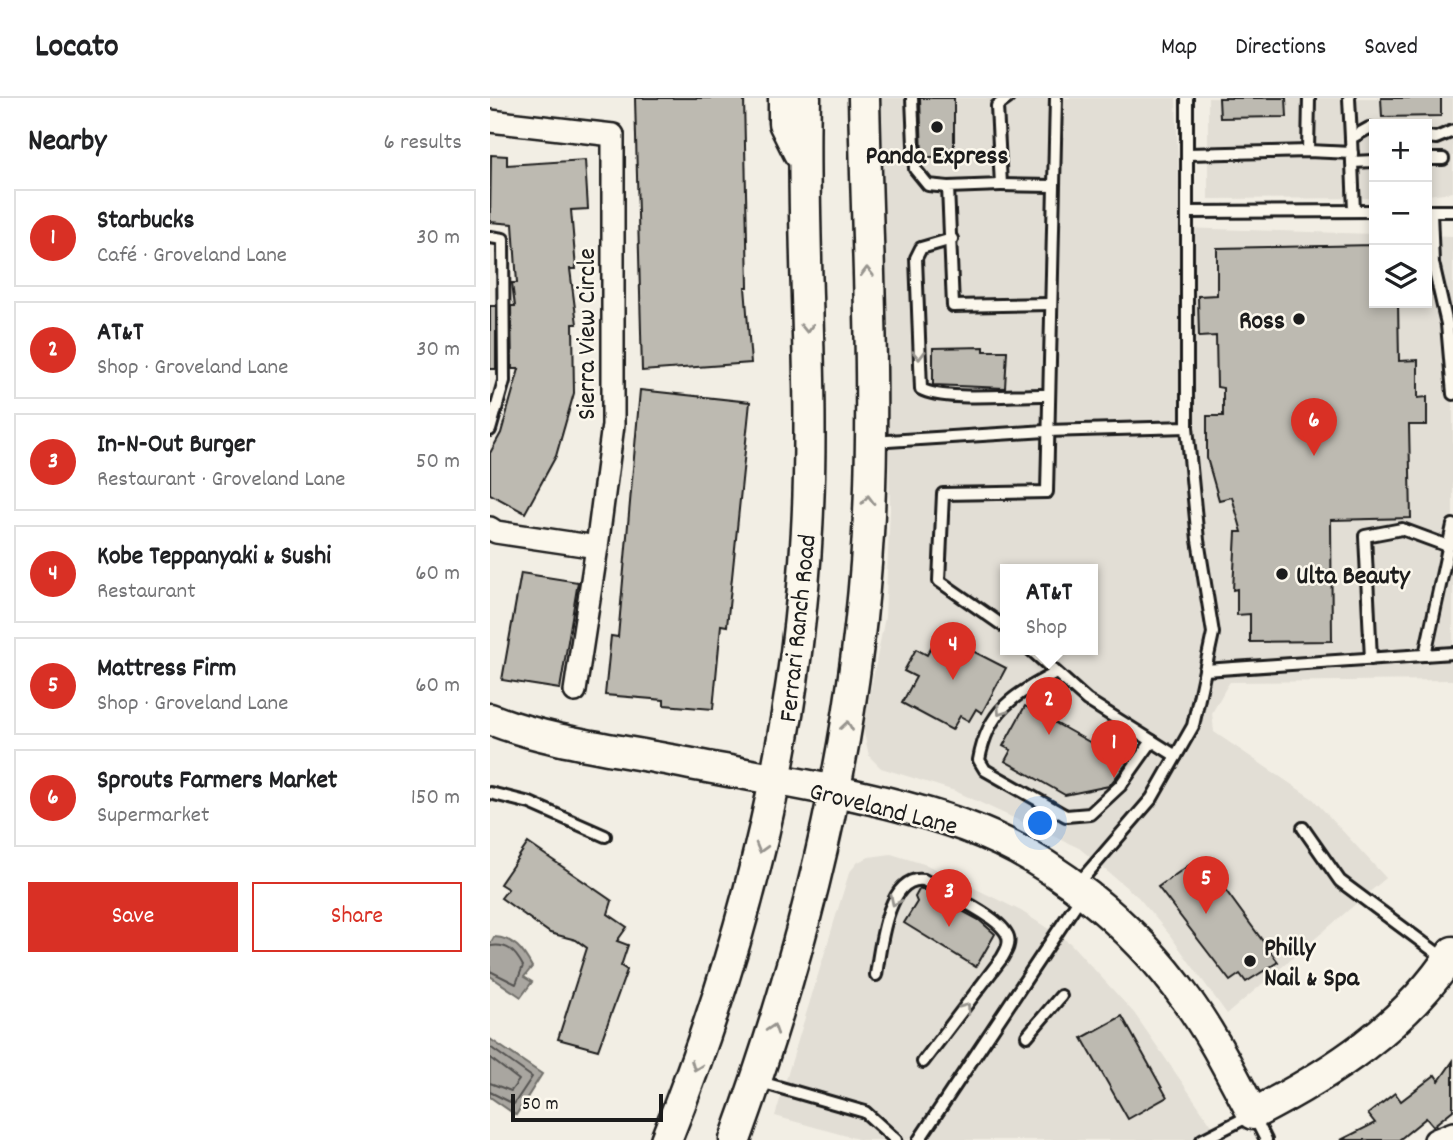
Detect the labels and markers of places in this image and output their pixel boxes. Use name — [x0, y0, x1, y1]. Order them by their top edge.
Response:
marker: Panda Express — [929, 119, 945, 135]
place label: Panda Express — [866, 139, 1008, 176]
place label: Ross — [1239, 304, 1285, 341]
marker: Ross — [1291, 311, 1307, 327]
pin: 6 — [1291, 398, 1337, 456]
place label: Ulta Beauty — [1296, 559, 1411, 596]
marker: Ulta Beauty — [1274, 566, 1290, 582]
pin: 4 — [930, 622, 976, 680]
pin: 2 — [1026, 677, 1072, 735]
pin: 1 — [1091, 720, 1137, 778]
pin: 5 — [1183, 856, 1229, 914]
pin: 3 — [926, 869, 972, 927]
place label: Philly Nail & Spa — [1264, 931, 1360, 998]
marker: Philly Nail & Spa — [1242, 953, 1258, 969]

